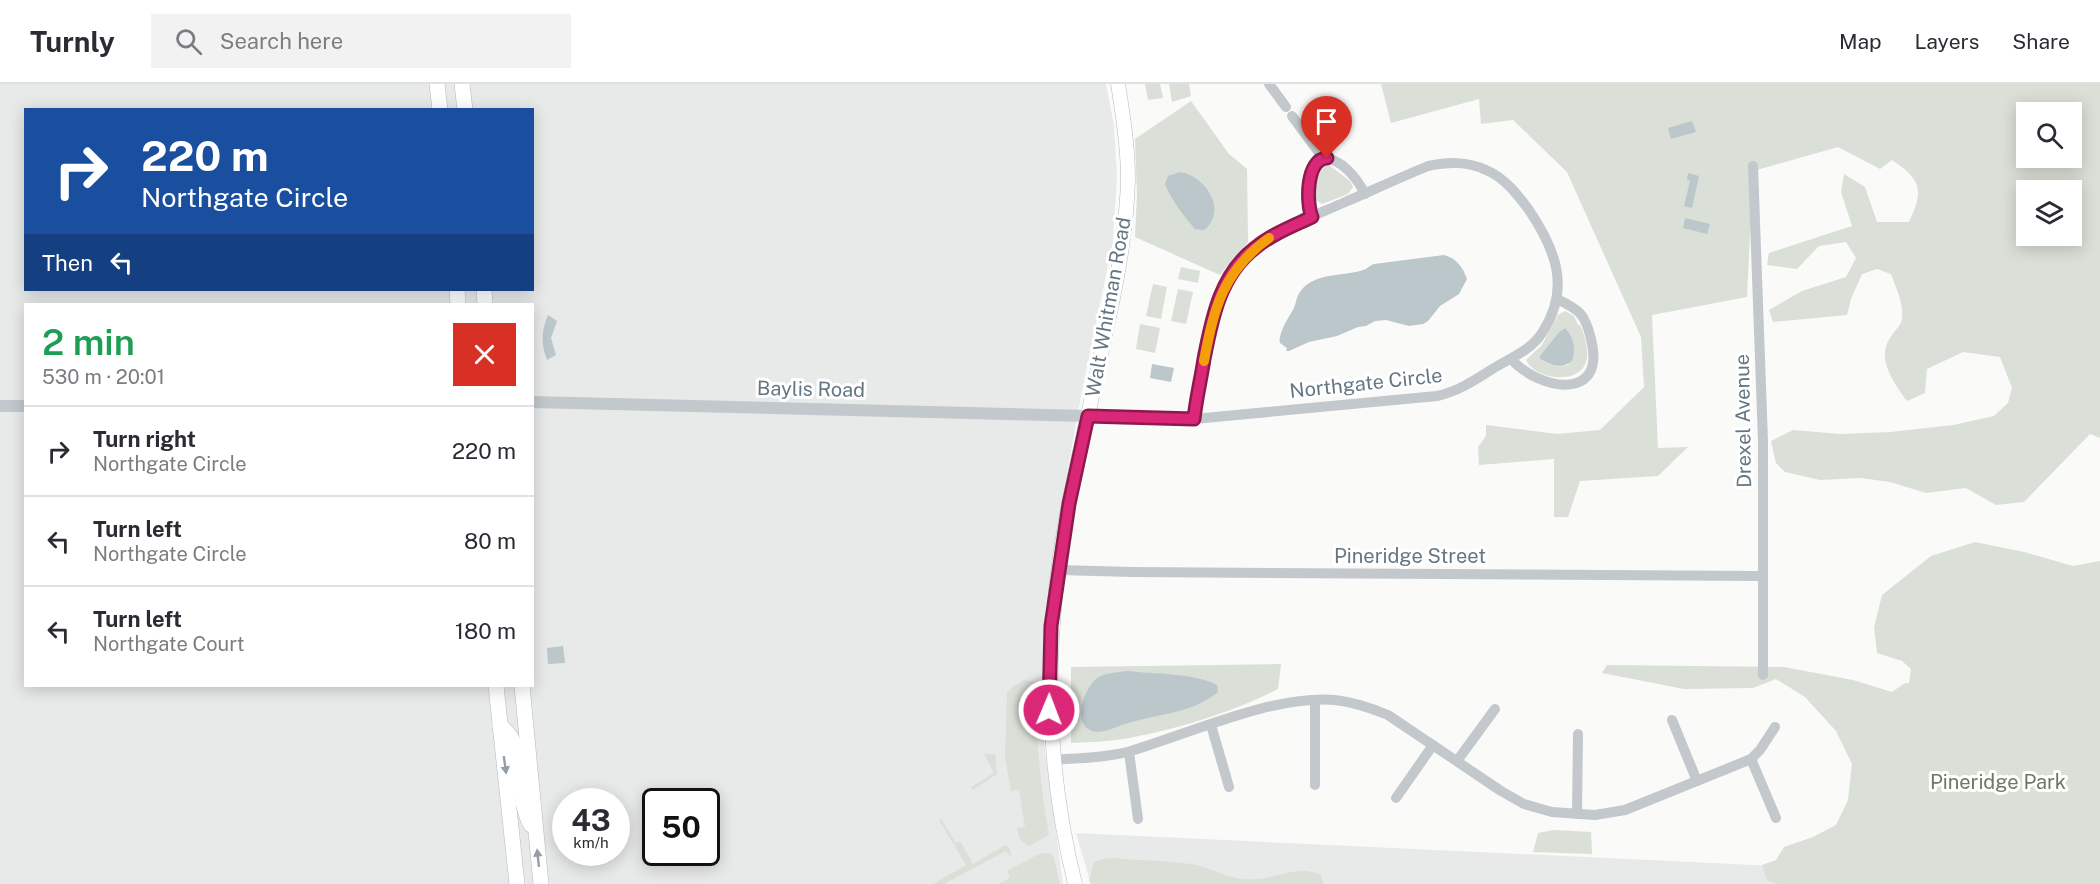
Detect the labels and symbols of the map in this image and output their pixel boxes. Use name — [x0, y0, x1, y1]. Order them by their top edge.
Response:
pin — [1301, 96, 1352, 158]
street label: Walt Whitman Road — [1080, 215, 1136, 399]
street label: Drexel Avenue — [1730, 354, 1756, 488]
street label: Northgate Circle — [1288, 363, 1444, 403]
street label: Baylis Road — [757, 376, 865, 402]
street label: Pineridge Street — [1334, 544, 1486, 568]
position arrow — [1017, 678, 1081, 742]
one-way arrow — [500, 755, 509, 774]
park label: Pineridge Park — [1930, 770, 2066, 794]
speed limit sign: 50 — [642, 788, 720, 866]
one-way arrow — [533, 849, 543, 868]

